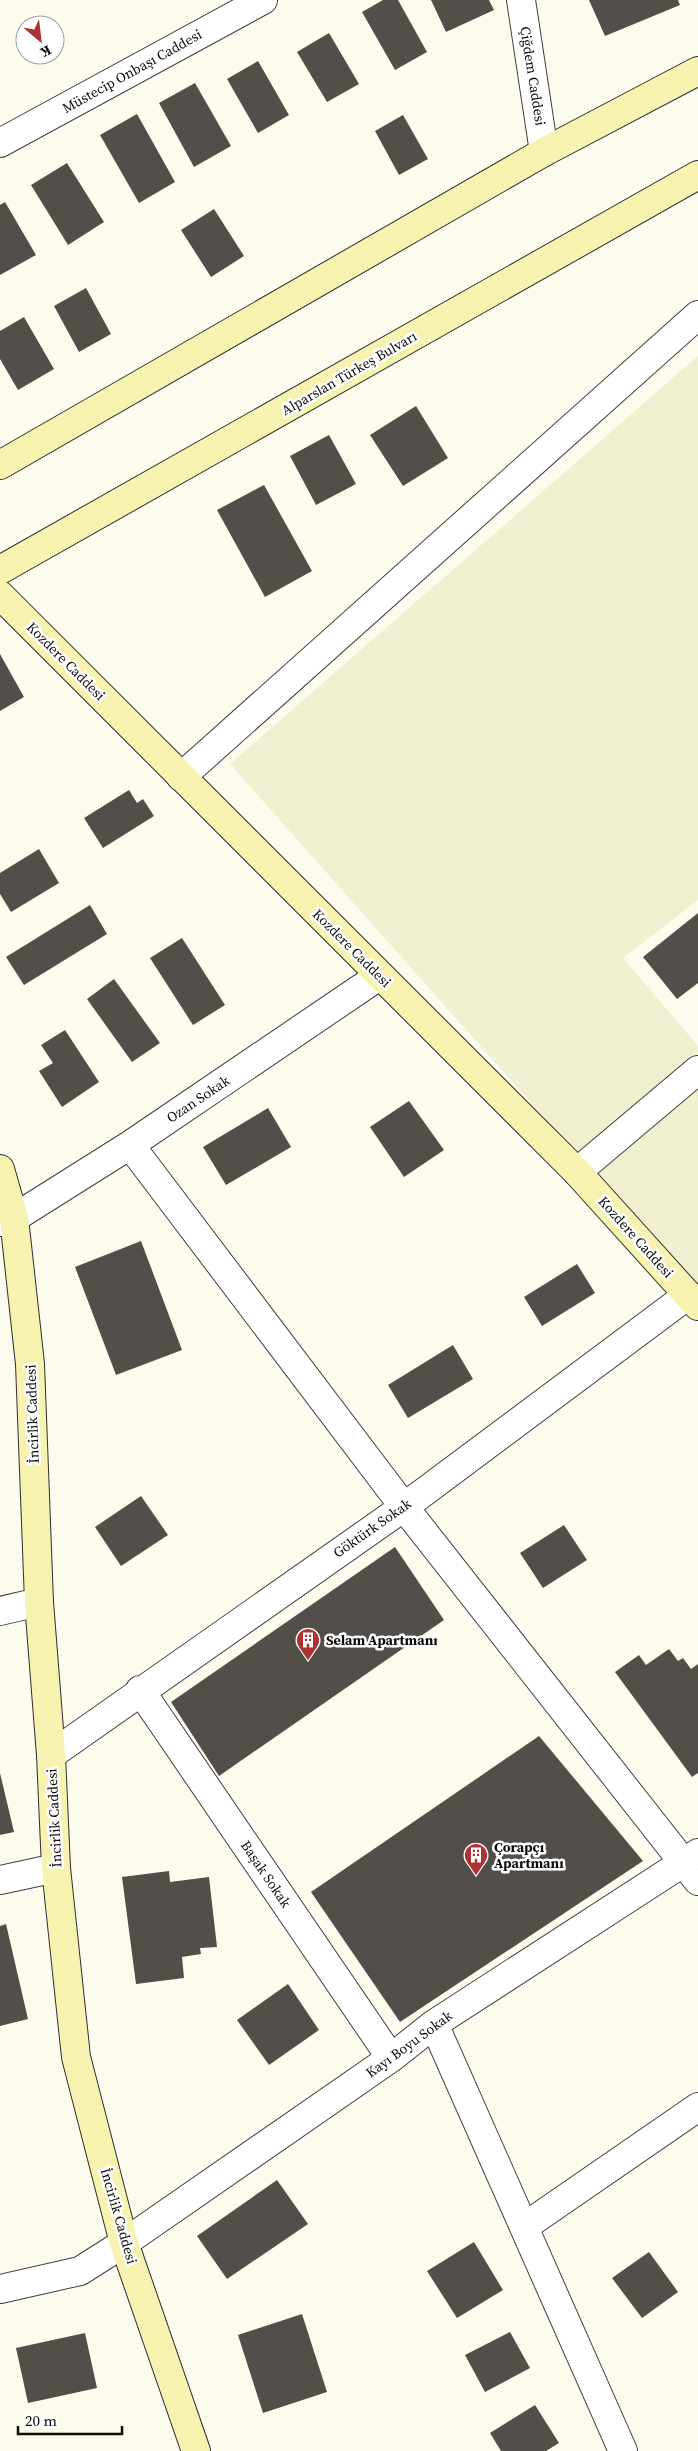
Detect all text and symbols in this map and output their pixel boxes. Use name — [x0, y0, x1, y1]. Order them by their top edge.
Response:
north arrow — [15, 15, 65, 65]
street label: Müstecip Onbaşı Caddesi — [59, 24, 205, 118]
street label: Çiğdem Caddesi — [515, 25, 551, 127]
text: K — [37, 40, 55, 63]
street label: Alparslan Türkeş Bulvarı — [278, 326, 420, 420]
street label: Kozdere Caddesi — [22, 617, 110, 705]
street label: Kozdere Caddesi — [308, 904, 396, 992]
street label: Ozan Sokak — [162, 1070, 234, 1127]
street label: Kozdere Caddesi — [594, 1192, 678, 1282]
street label: İncirlik Caddesi — [20, 1364, 44, 1464]
street label: Göktürk Sokak — [329, 1493, 415, 1562]
building icon: Selam Apartmanı — [295, 1627, 321, 1661]
place label: Selam Apartmanı — [326, 1630, 438, 1650]
street label: İncirlik Caddesi — [41, 1768, 67, 1868]
street label: Başak Sokak — [236, 1836, 296, 1912]
place label: Çorapçı Apartmanı — [494, 1837, 564, 1873]
building icon: Çorapçı Apartmanı — [463, 1842, 489, 1876]
street label: Kayı Boyu Sokak — [362, 2005, 457, 2082]
street label: İncirlik Caddesi — [96, 2166, 142, 2266]
scale bar — [18, 2404, 121, 2436]
text: 20 m — [25, 2410, 57, 2431]

